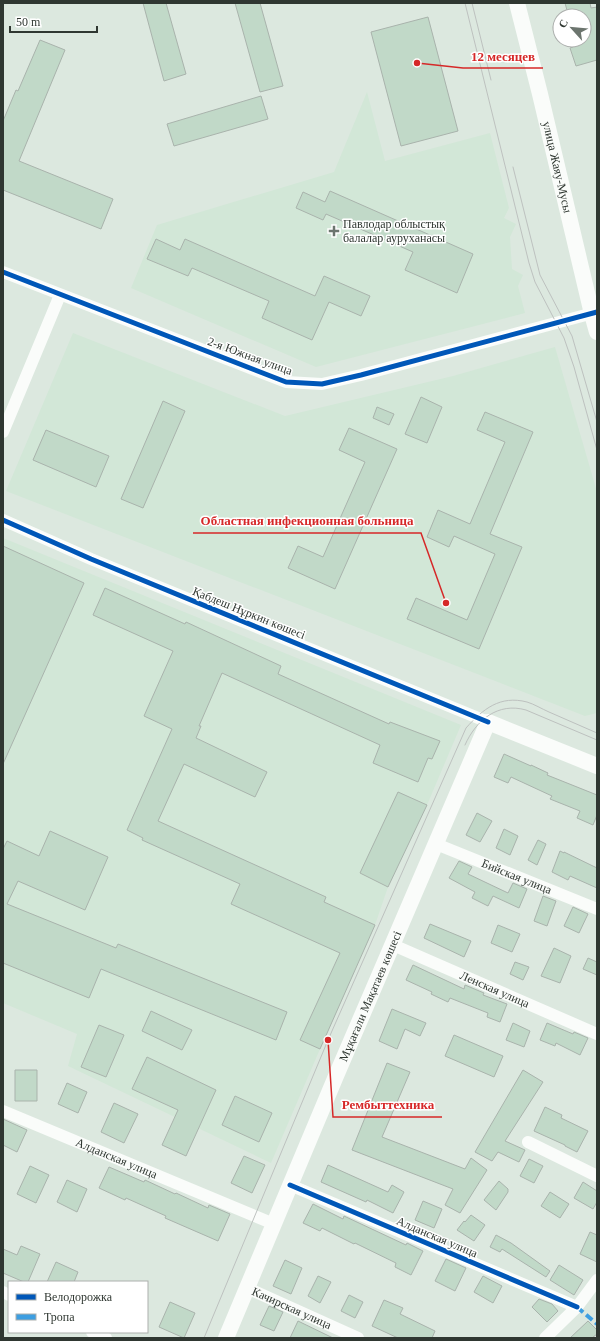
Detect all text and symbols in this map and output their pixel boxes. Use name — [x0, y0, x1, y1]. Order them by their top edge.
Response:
scale bar — [10, 8, 97, 34]
north arrow — [552, 8, 592, 48]
text: 50 m — [16, 15, 41, 29]
text: С — [556, 17, 570, 30]
callout: 12 месяцев — [463, 43, 543, 68]
text: 12 месяцев — [471, 49, 535, 64]
street label: улица Жаяу-Мусы — [540, 120, 575, 214]
place label: Павлодар облыстық балалар ауруханасы — [343, 217, 445, 245]
marker: Павлодар облыстық балалар ауруханасы — [328, 225, 340, 237]
street label: 2-я Южная улица — [206, 334, 295, 378]
callout: Областная инфекционная больница — [193, 508, 421, 533]
text: Областная инфекционная больница — [201, 513, 414, 528]
street label: Қабдеш Нұркин көшесі — [191, 584, 308, 642]
street label: Бийская улица — [480, 856, 554, 897]
street label: Мұқағали Мақатаев көшесі — [336, 928, 405, 1064]
street label: Ленская улица — [458, 968, 532, 1011]
callout: Рембыттехника — [333, 1092, 442, 1117]
text: Рембыттехника — [342, 1097, 435, 1112]
street label: Алданская улица — [74, 1135, 160, 1182]
street label: Алданская улица — [394, 1214, 480, 1261]
legend — [8, 1281, 148, 1333]
street label: Качирская улица — [250, 1284, 334, 1332]
text: Велодорожка — [44, 1290, 113, 1304]
text: Тропа — [44, 1310, 75, 1324]

